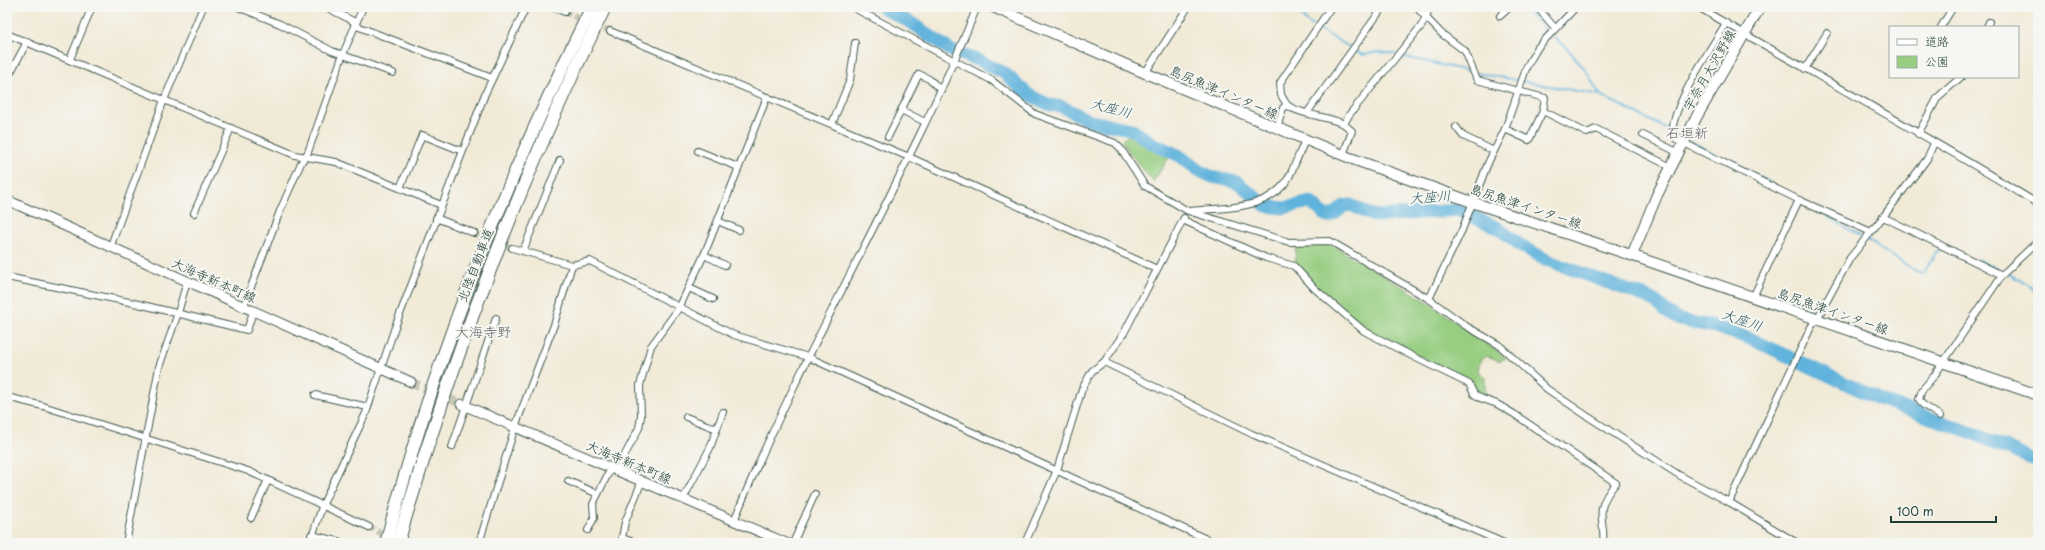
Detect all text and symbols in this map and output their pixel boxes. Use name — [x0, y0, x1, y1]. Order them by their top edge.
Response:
street label: 宇奈月大沢野線 — [1678, 25, 1740, 114]
legend — [1889, 26, 2019, 78]
text: 道路 — [1925, 32, 1949, 50]
text: 公園 — [1925, 52, 1949, 70]
street label: 島尻魚津インター線 — [1167, 60, 1282, 123]
water label: 大座川 — [1088, 92, 1134, 123]
district label: 石垣新 — [1666, 122, 1708, 143]
street label: 島尻魚津インター線 — [1468, 178, 1585, 233]
water label: 大座川 — [1408, 185, 1452, 208]
street label: 北陸自動車道 — [452, 225, 497, 305]
street label: 大海寺新本町線 — [169, 252, 261, 307]
street label: 島尻魚津インター線 — [1775, 283, 1892, 339]
water label: 大座川 — [1719, 303, 1765, 336]
district label: 大海寺野 — [455, 321, 511, 342]
street label: 大海寺新本町線 — [584, 435, 676, 488]
scale bar — [1891, 498, 1996, 524]
text: 100 m — [1897, 502, 1934, 520]

